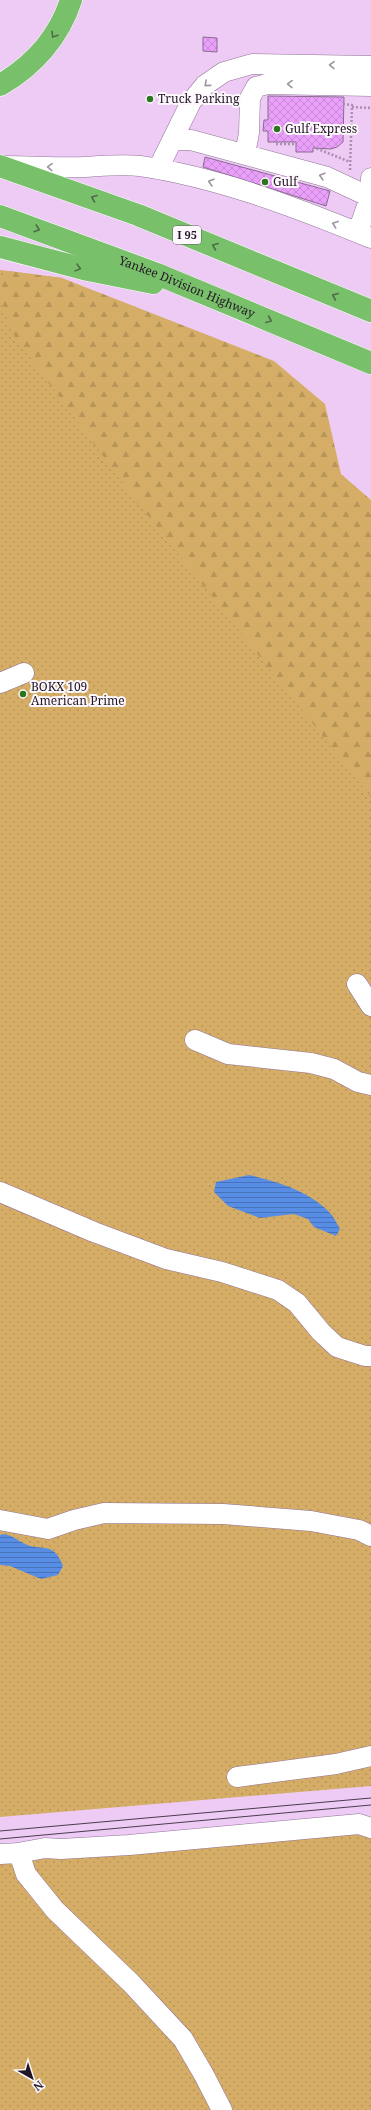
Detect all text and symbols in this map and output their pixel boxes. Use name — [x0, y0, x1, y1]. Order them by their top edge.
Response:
one-way arrow — [51, 31, 59, 38]
one-way arrow — [329, 61, 335, 69]
one-way arrow — [204, 79, 212, 86]
one-way arrow — [287, 80, 293, 88]
place label: Truck Parking — [158, 90, 240, 107]
marker: Truck Parking — [145, 94, 155, 104]
place label: Gulf Express — [285, 120, 357, 137]
marker: Gulf Express — [272, 124, 282, 134]
one-way arrow — [47, 162, 53, 171]
one-way arrow — [318, 172, 325, 181]
place label: Gulf — [273, 173, 299, 190]
marker: Gulf — [260, 177, 270, 187]
one-way arrow — [208, 178, 215, 187]
one-way arrow — [91, 195, 98, 203]
one-way arrow — [331, 220, 338, 228]
one-way arrow — [33, 224, 40, 233]
road number: I 95 — [173, 226, 201, 244]
one-way arrow — [211, 243, 219, 251]
street label: Yankee Division Highway — [116, 251, 258, 322]
one-way arrow — [75, 263, 82, 272]
one-way arrow — [332, 293, 339, 301]
one-way arrow — [265, 316, 272, 324]
place label: BOKX 109 American Prime — [31, 678, 125, 709]
marker: BOKX 109 American Prime — [18, 689, 28, 699]
north arrow — [12, 2058, 52, 2098]
text: N — [30, 2078, 47, 2095]

